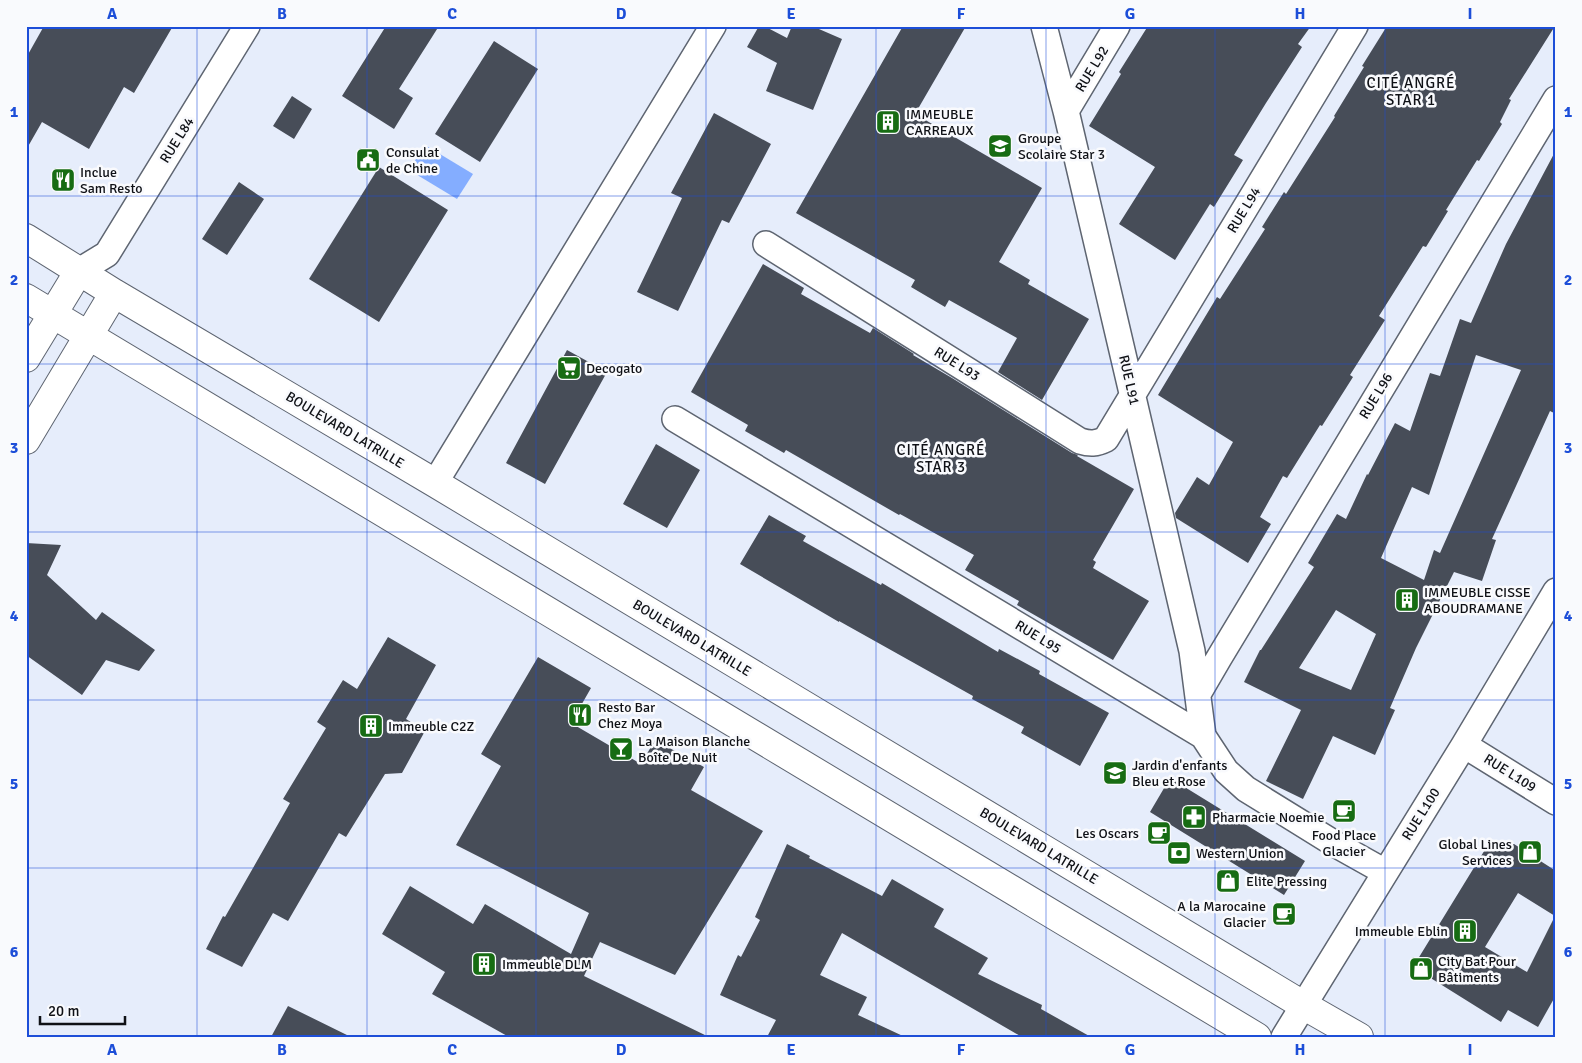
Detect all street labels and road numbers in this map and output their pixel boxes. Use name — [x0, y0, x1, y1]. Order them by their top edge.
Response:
street label: RUE L92 — [1072, 43, 1112, 95]
street label: RUE L84 — [156, 114, 198, 166]
street label: RUE L94 — [1224, 183, 1265, 236]
street label: RUE L93 — [931, 343, 983, 385]
street label: RUE L91 — [1115, 353, 1143, 407]
street label: RUE L96 — [1356, 370, 1396, 422]
street label: BOULEVARD LATRILLE — [283, 388, 407, 472]
street label: BOULEVARD LATRILLE — [630, 596, 754, 680]
street label: RUE L95 — [1012, 617, 1064, 657]
street label: RUE L109 — [1481, 750, 1539, 796]
street label: RUE L100 — [1398, 785, 1444, 843]
street label: BOULEVARD LATRILLE — [977, 804, 1101, 888]

